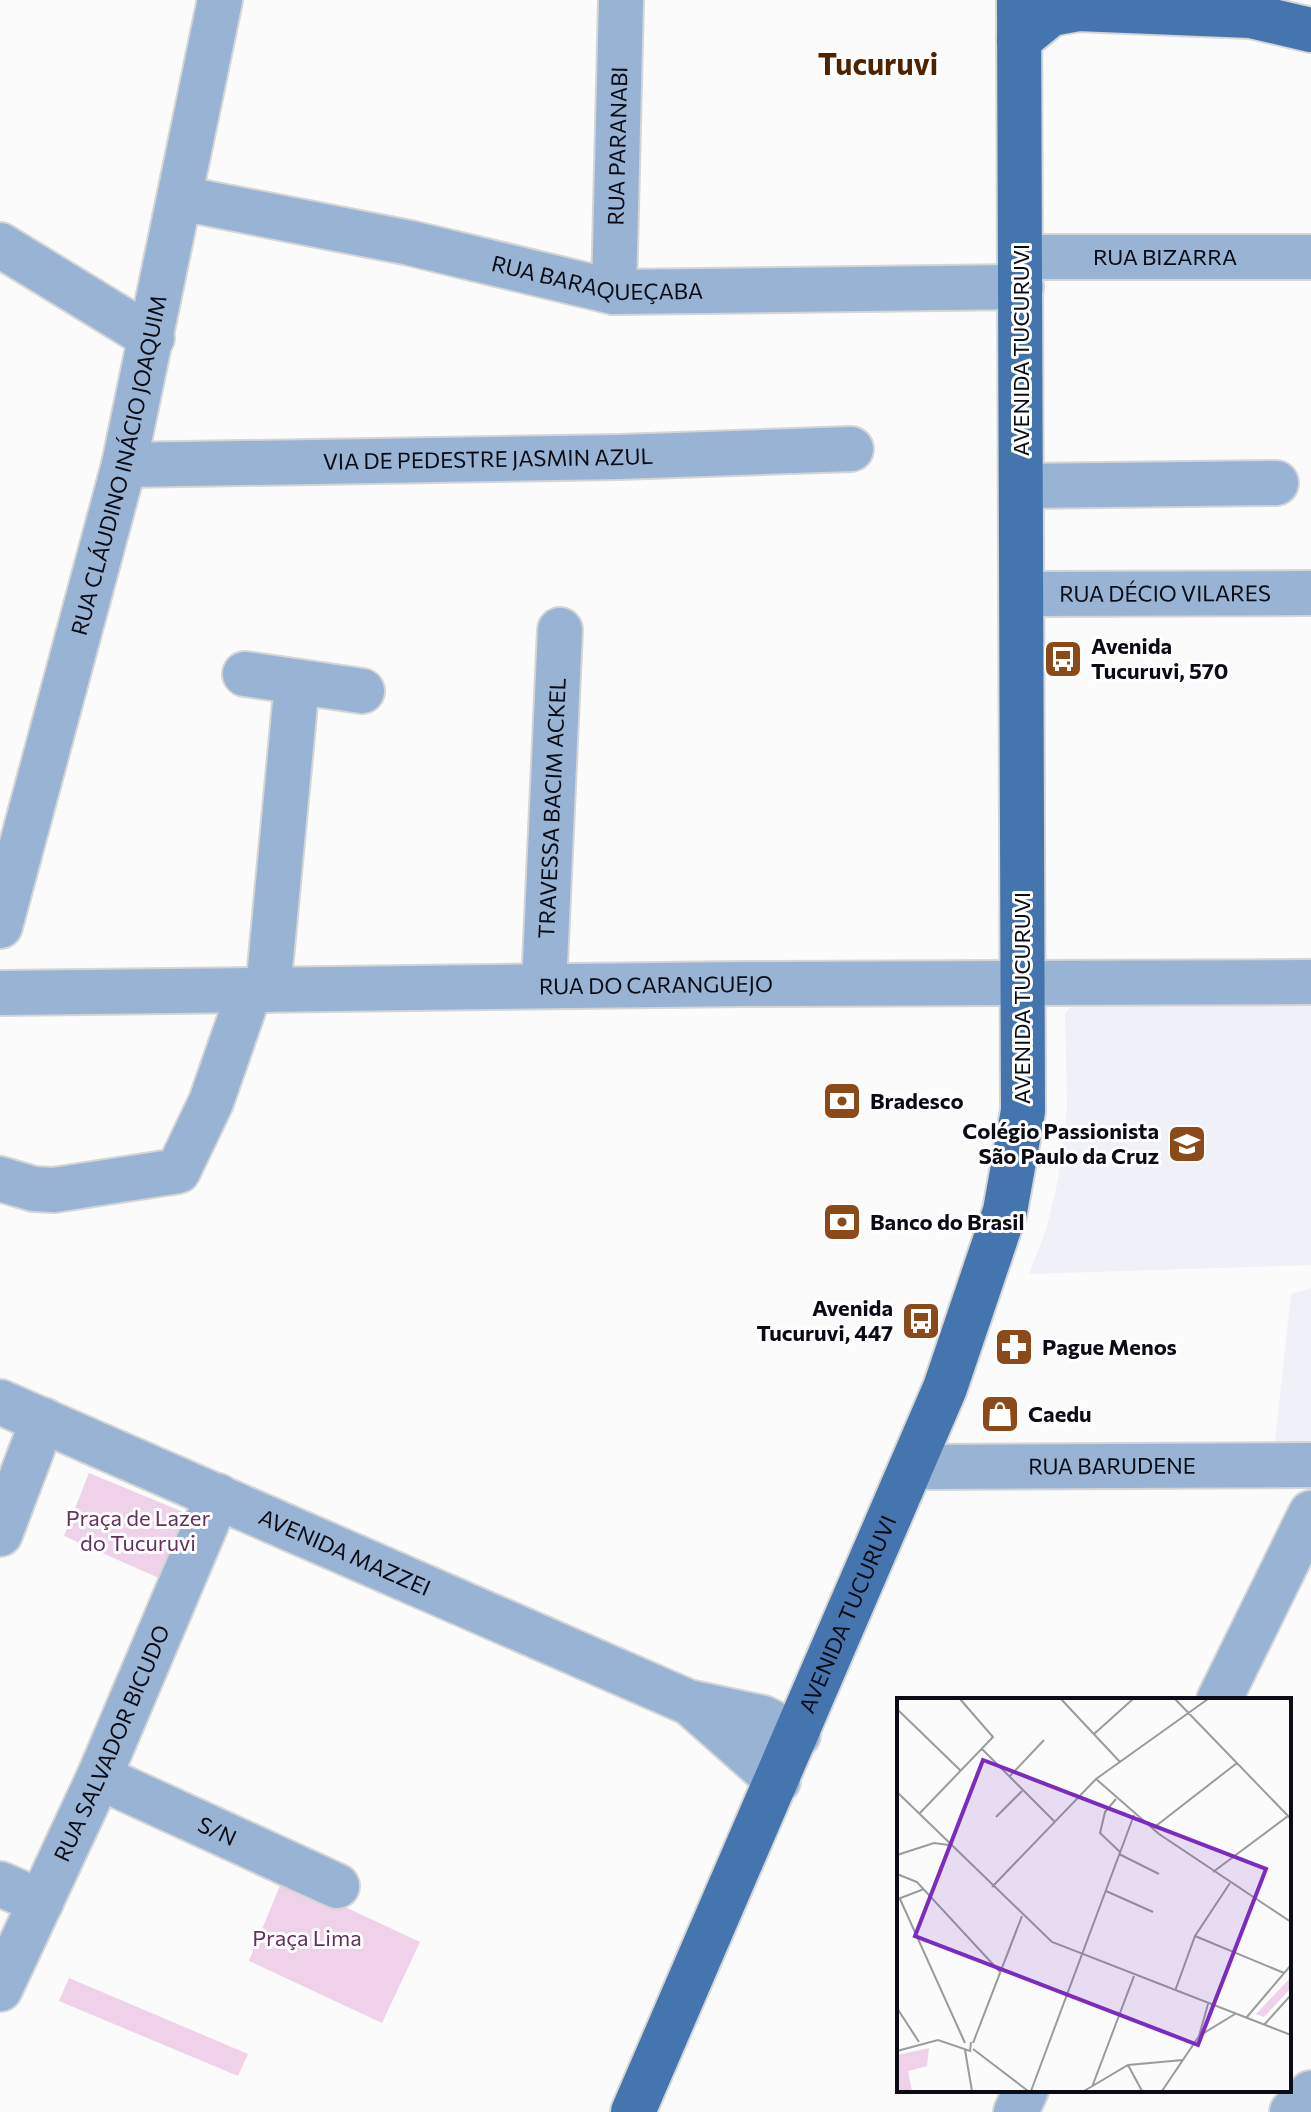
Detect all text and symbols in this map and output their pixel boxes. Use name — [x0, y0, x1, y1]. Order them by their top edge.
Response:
district label: Tucuruvi — [818, 44, 938, 81]
street label: RUA PARANABI — [602, 66, 632, 226]
street label: RUA BIZARRA — [1093, 243, 1237, 270]
street label: AVENIDA TUCURUVI — [1007, 244, 1034, 456]
street label: RUA BARAQUEÇABA — [489, 249, 703, 305]
street label: RUA CLÁUDINO INÁCIO JOAQUIM — [65, 293, 172, 638]
street label: VIA DE PEDESTRE JASMIN AZUL — [323, 442, 653, 475]
street label: RUA DÉCIO VILARES — [1059, 579, 1271, 607]
place label: Avenida Tucuruvi, 570 — [1091, 632, 1228, 684]
bus stop icon: Avenida Tucuruvi, 570 — [1042, 638, 1084, 680]
street label: TRAVESSA BACIM ACKEL — [532, 677, 571, 939]
street label: AVENIDA TUCURUVI — [1008, 892, 1035, 1104]
street label: RUA DO CARANGUEJO — [539, 970, 773, 999]
bank icon: Bradesco — [821, 1080, 863, 1122]
place label: Bradesco — [870, 1087, 964, 1114]
place label: Colégio Passionista São Paulo da Cruz — [962, 1117, 1159, 1169]
school or university icon: Colégio Passionista São Paulo da Cruz — [1166, 1123, 1208, 1165]
bank icon: Banco do Brasil — [821, 1201, 863, 1243]
place label: Banco do Brasil — [870, 1208, 1025, 1235]
place label: Avenida Tucuruvi, 447 — [756, 1294, 893, 1346]
bus stop icon: Avenida Tucuruvi, 447 — [900, 1300, 942, 1342]
pharmacy icon: Pague Menos — [993, 1326, 1035, 1368]
place label: Pague Menos — [1042, 1333, 1177, 1360]
shop icon: Caedu — [979, 1393, 1021, 1435]
place label: Caedu — [1028, 1400, 1092, 1427]
street label: RUA BARUDENE — [1028, 1452, 1196, 1479]
street label: AVENIDA MAZZEI — [255, 1503, 435, 1601]
park label: Praça de Lazer do Tucuruvi — [66, 1504, 210, 1556]
street label: AVENIDA TUCURUVI — [793, 1511, 901, 1717]
street label: RUA SALVADOR BICUDO — [47, 1621, 175, 1866]
inset map — [897, 1698, 1291, 2092]
street label: S/N — [194, 1810, 241, 1851]
park label: Praça Lima — [252, 1924, 362, 1951]

